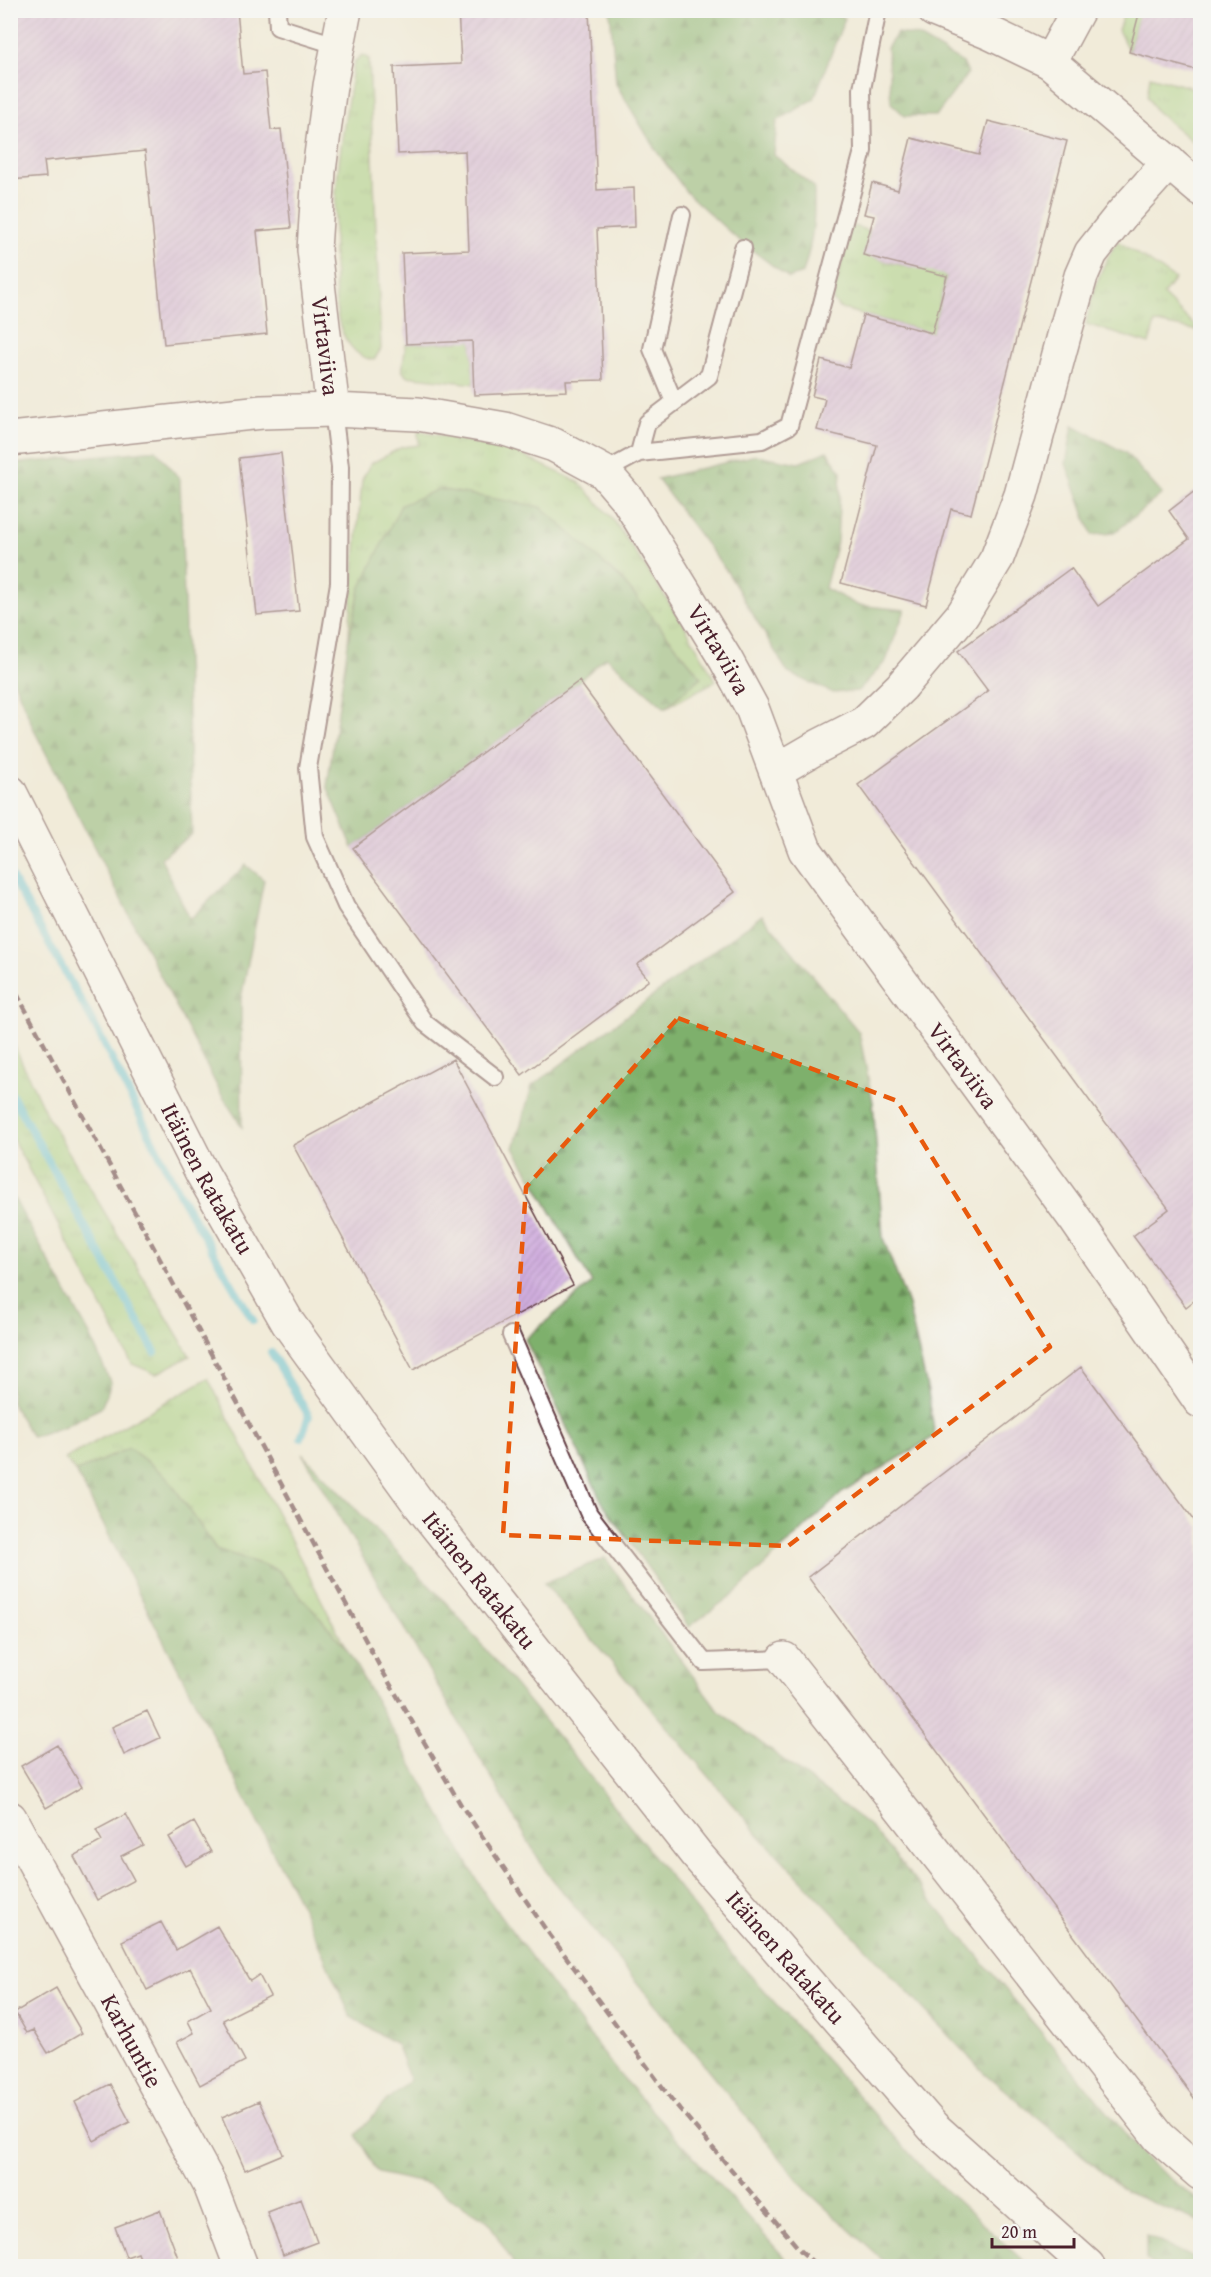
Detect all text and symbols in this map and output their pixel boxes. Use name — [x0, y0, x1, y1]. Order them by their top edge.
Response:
street label: Virtaviiva — [303, 294, 349, 398]
street label: Virtaviiva — [679, 597, 760, 702]
street label: Virtaviiva — [919, 1015, 1007, 1117]
street label: Itäinen Ratakatu — [152, 1097, 263, 1261]
street label: Itäinen Ratakatu — [414, 1503, 545, 1656]
street label: Itäinen Ratakatu — [718, 1882, 854, 2032]
street label: Karhuntie — [92, 1988, 172, 2094]
scale bar — [992, 2211, 1074, 2249]
text: 20 m — [1001, 2218, 1037, 2245]

